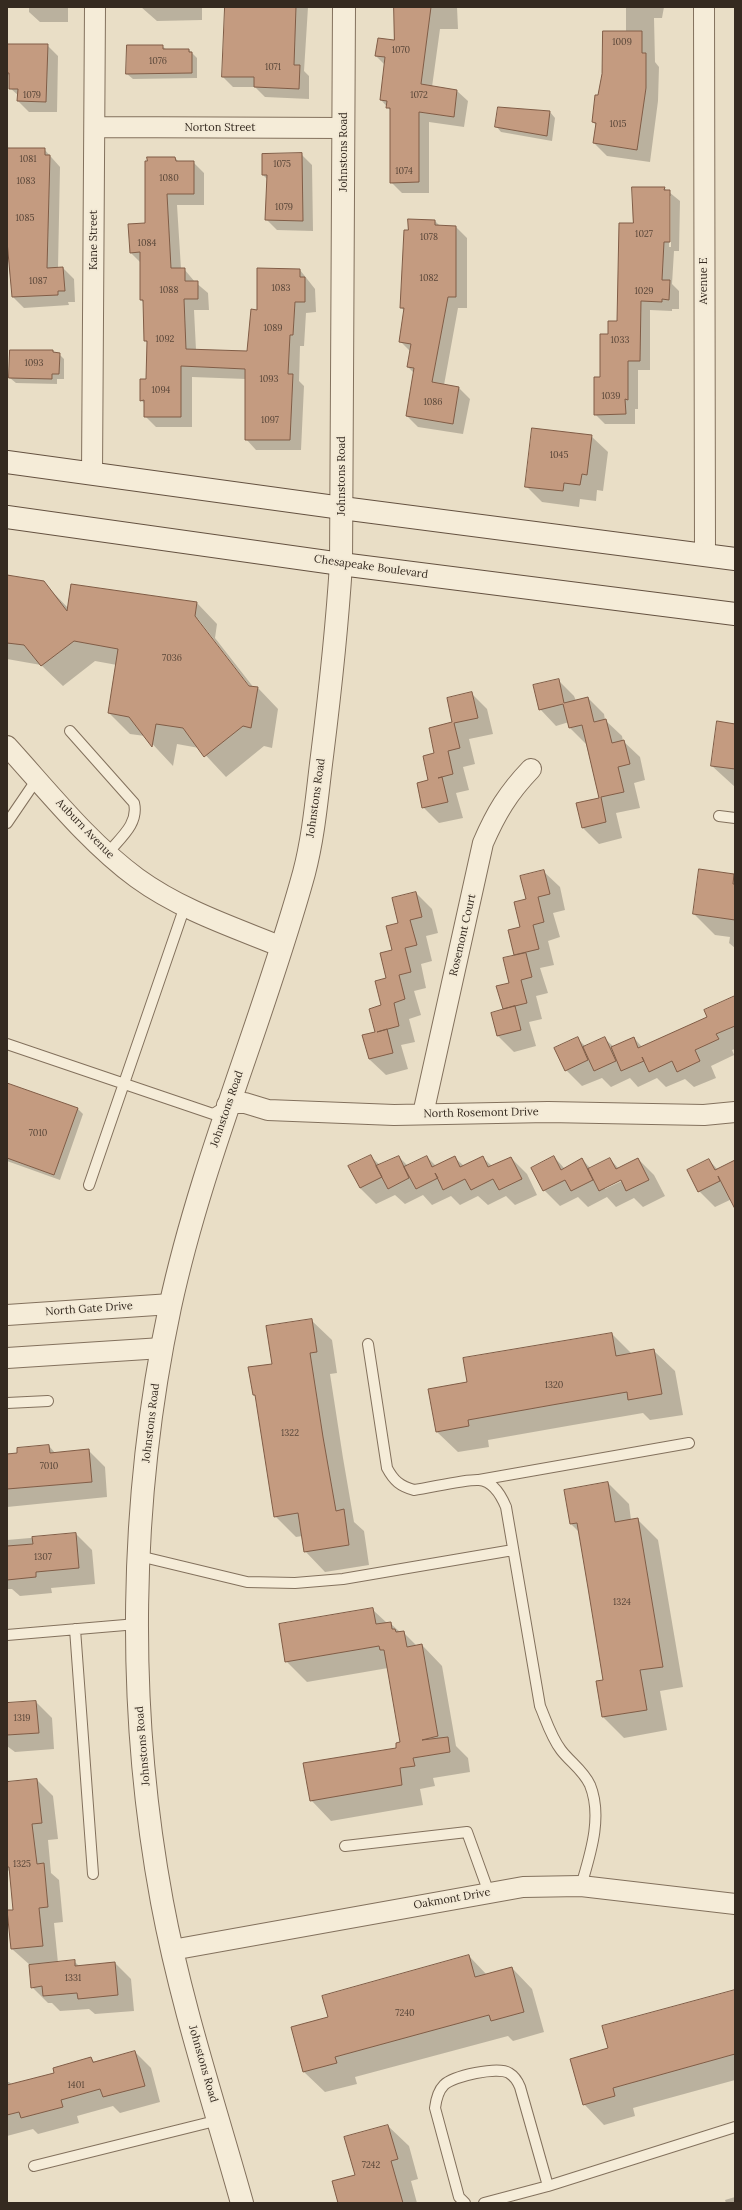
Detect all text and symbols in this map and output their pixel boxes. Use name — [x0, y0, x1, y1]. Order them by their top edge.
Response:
house number: 1009 — [612, 37, 632, 47]
house number: 1070 — [392, 45, 410, 55]
house number: 1076 — [149, 56, 167, 66]
house number: 1071 — [265, 62, 281, 72]
house number: 1079 — [23, 90, 41, 100]
house number: 1072 — [410, 90, 428, 100]
street label: Johnstons Road — [337, 112, 351, 192]
house number: 1015 — [609, 119, 627, 129]
street label: Norton Street — [185, 121, 255, 135]
house number: 1081 — [19, 154, 37, 164]
house number: 1075 — [273, 159, 291, 169]
house number: 1074 — [395, 166, 413, 176]
house number: 1080 — [159, 173, 179, 183]
house number: 1083 — [17, 176, 35, 186]
house number: 1079 — [275, 202, 293, 212]
street label: Kane Street — [87, 210, 101, 270]
house number: 1085 — [16, 213, 34, 223]
house number: 1027 — [635, 229, 653, 239]
house number: 1078 — [420, 232, 438, 242]
house number: 1084 — [138, 238, 156, 248]
street label: Avenue E — [697, 257, 711, 305]
house number: 1082 — [420, 273, 438, 283]
house number: 1087 — [29, 276, 47, 286]
house number: 1083 — [272, 283, 290, 293]
house number: 1088 — [160, 285, 178, 295]
house number: 1029 — [635, 286, 653, 296]
house number: 1089 — [263, 323, 283, 333]
house number: 1092 — [156, 334, 174, 344]
house number: 1033 — [611, 335, 629, 345]
house number: 1093 — [24, 358, 44, 368]
house number: 1093 — [259, 374, 279, 384]
house number: 1094 — [152, 385, 170, 395]
house number: 1039 — [601, 391, 621, 401]
house number: 1086 — [423, 397, 443, 407]
house number: 1097 — [261, 415, 279, 425]
street label: Johnstons Road — [335, 436, 349, 516]
house number: 1045 — [550, 450, 568, 460]
street label: Chesapeake Boulevard — [313, 552, 429, 582]
house number: 7036 — [162, 653, 182, 663]
street label: Johnstons Road — [304, 758, 328, 838]
street label: Auburn Avenue — [53, 796, 117, 862]
street label: Rosemont Court — [447, 893, 479, 977]
street label: Johnstons Road — [208, 1069, 246, 1149]
street label: North Rosemont Drive — [423, 1105, 539, 1121]
house number: 7010 — [29, 1128, 47, 1138]
street label: North Gate Drive — [45, 1299, 133, 1319]
house number: 1320 — [545, 1380, 563, 1390]
street label: Johnstons Road — [140, 1383, 162, 1463]
house number: 1322 — [281, 1428, 299, 1438]
house number: 7010 — [40, 1461, 58, 1471]
house number: 1307 — [34, 1552, 52, 1562]
house number: 1324 — [613, 1597, 631, 1607]
street label: Johnstons Road — [133, 1706, 153, 1786]
house number: 1319 — [14, 1713, 30, 1723]
house number: 1325 — [13, 1859, 31, 1869]
street label: Oakmont Drive — [413, 1886, 491, 1912]
house number: 1331 — [65, 1973, 81, 1983]
house number: 7240 — [395, 2008, 415, 2018]
street label: Johnstons Road — [186, 2024, 220, 2104]
house number: 1401 — [67, 2080, 85, 2090]
house number: 7242 — [362, 2160, 380, 2170]

